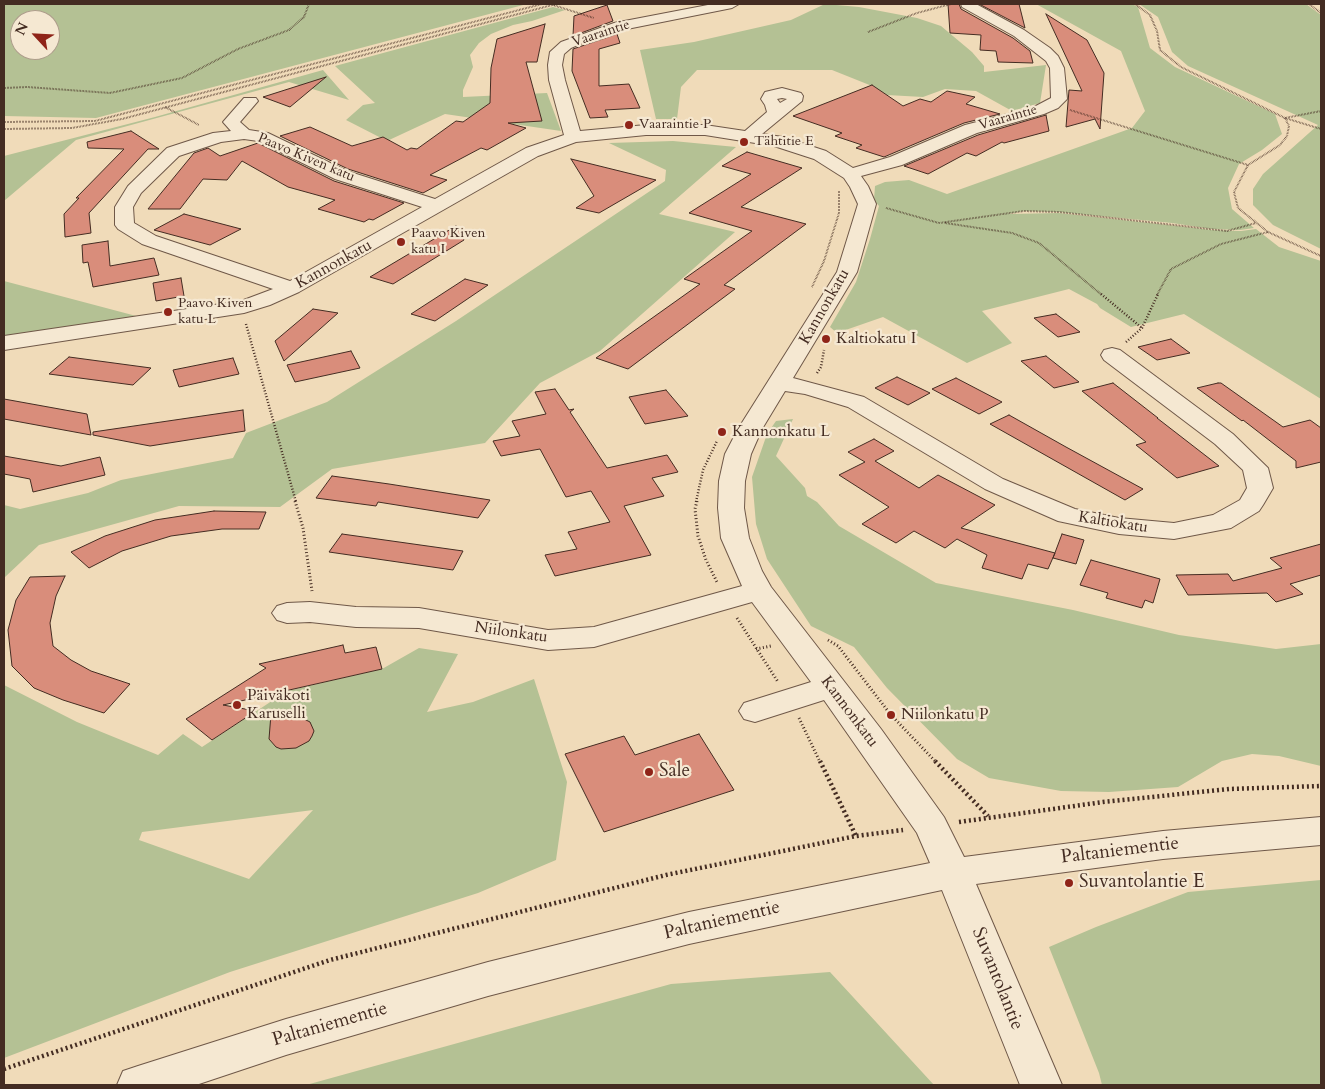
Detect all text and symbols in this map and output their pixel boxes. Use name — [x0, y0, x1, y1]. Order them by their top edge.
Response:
north arrow — [10, 10, 60, 60]
street label: Vaaraintie — [570, 17, 632, 51]
text: N — [11, 19, 33, 38]
street label: Vaaraintie — [977, 102, 1039, 134]
place label: Vaaraintie P — [639, 117, 711, 133]
marker: Vaaraintie P — [623, 119, 635, 131]
street label: Paavo Kiven katu — [255, 130, 357, 186]
place label: Tähtitie E — [754, 134, 814, 150]
marker: Tähtitie E — [738, 136, 750, 148]
place label: Paavo Kiven katu I — [411, 226, 486, 258]
street label: Kannonkatu — [293, 236, 375, 294]
marker: Paavo Kiven katu I — [395, 236, 407, 248]
street label: Kannonkatu — [796, 266, 854, 348]
place label: Paavo Kiven katu L — [178, 296, 253, 328]
marker: Paavo Kiven katu L — [162, 306, 174, 318]
place label: Kaltiokatu I — [836, 329, 916, 349]
marker: Kaltiokatu I — [820, 333, 832, 345]
place label: Kannonkatu L — [732, 422, 830, 442]
marker: Kannonkatu L — [716, 426, 728, 438]
street label: Kaltiokatu — [1077, 508, 1149, 538]
street label: Niilonkatu — [473, 618, 549, 648]
street label: Kannonkatu — [816, 673, 882, 751]
place label: Päiväkoti Karuselli — [247, 686, 310, 724]
marker: Päiväkoti Karuselli — [231, 699, 243, 711]
place label: Niilonkatu P — [901, 705, 989, 725]
marker: Niilonkatu P — [885, 709, 897, 721]
place label: Sale — [659, 761, 690, 783]
marker: Sale — [643, 766, 655, 778]
street label: Paltaniementie — [1060, 832, 1180, 870]
place label: Suvantolantie E — [1079, 872, 1204, 894]
marker: Suvantolantie E — [1063, 877, 1075, 889]
street label: Paltaniementie — [662, 897, 782, 945]
street label: Suvantolantie — [966, 924, 1028, 1034]
street label: Paltaniementie — [270, 998, 390, 1052]

